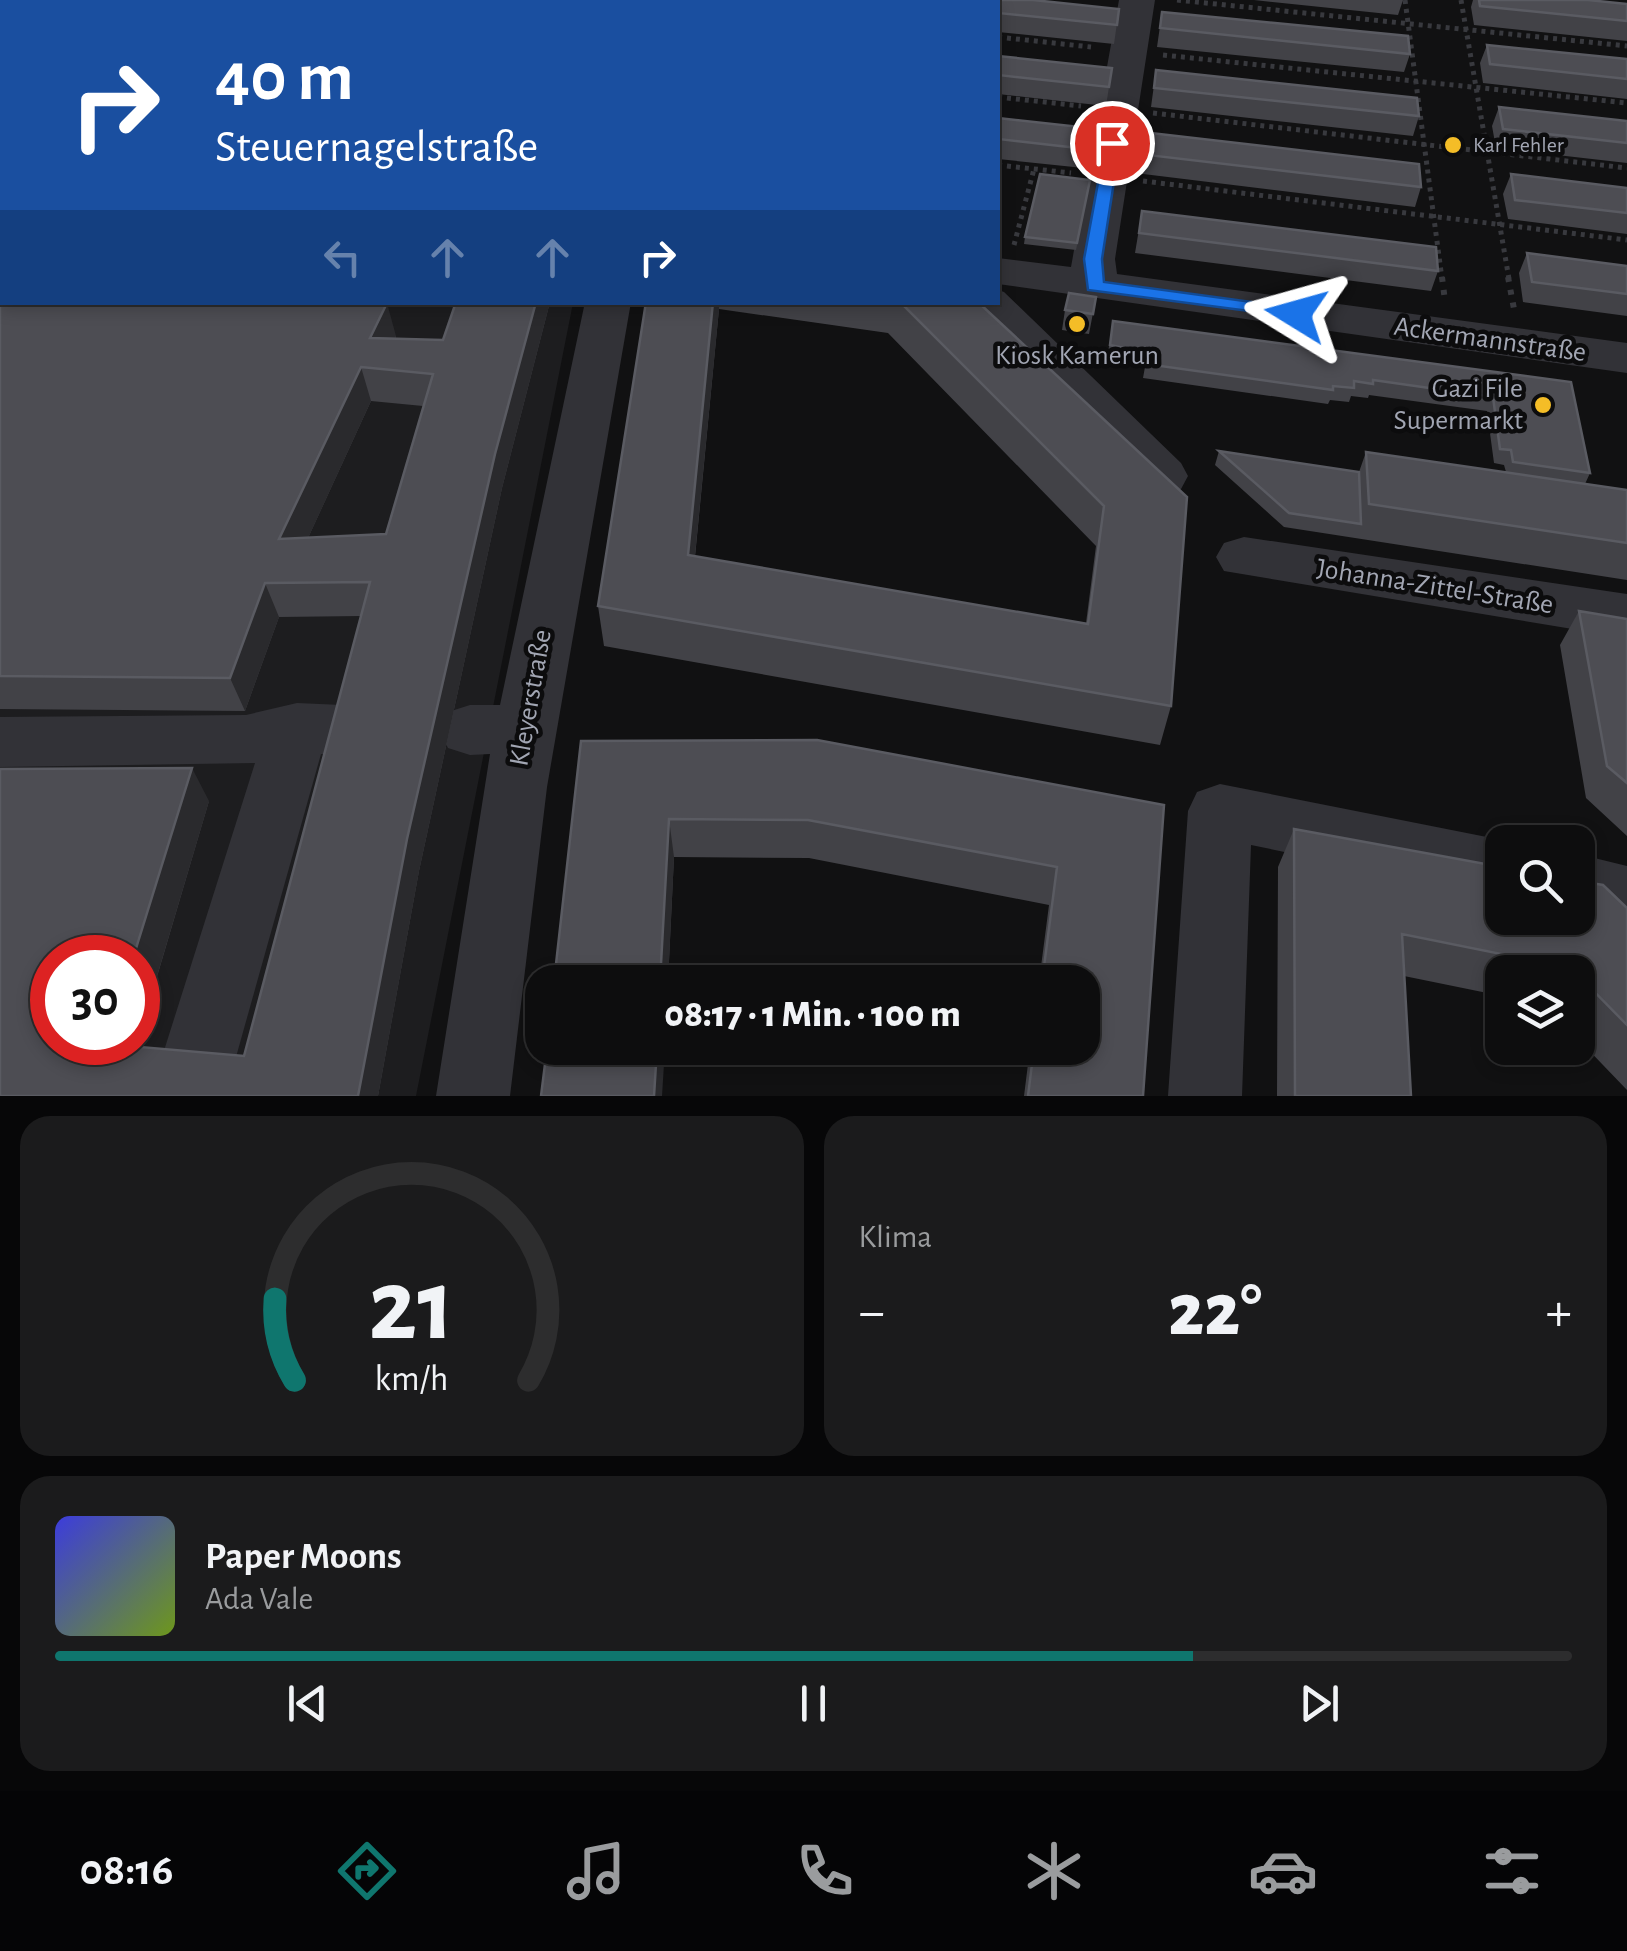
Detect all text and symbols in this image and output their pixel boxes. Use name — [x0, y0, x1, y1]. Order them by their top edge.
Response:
icon: right — [50, 40, 180, 170]
text: 40 m — [215, 43, 354, 113]
pin — [1070, 101, 1155, 186]
icon: arrive — [1085, 116, 1140, 171]
text: Steuernagelstraße — [215, 125, 538, 170]
marker: Karl Fehler — [1442, 134, 1464, 156]
place label: Karl Fehler — [1473, 134, 1564, 156]
icon: left — [315, 230, 370, 285]
icon: ahead — [420, 230, 475, 285]
icon: ahead — [525, 230, 580, 285]
icon: right — [630, 230, 685, 285]
position arrow — [1244, 262, 1348, 366]
marker: Kiosk Kamerun — [1066, 313, 1088, 335]
street label: Ackermannstraße — [1392, 313, 1588, 367]
place label: Kiosk Kamerun — [995, 342, 1159, 370]
place label: Gazi File Supermarkt — [1393, 375, 1523, 435]
marker: Gazi File Supermarkt — [1532, 394, 1554, 416]
street label: Johanna-Zittel-Straße — [1315, 554, 1555, 620]
street label: Kleyerstraße — [505, 628, 557, 768]
map controls — [1485, 825, 1595, 1065]
button: search — [1485, 825, 1595, 935]
speed limit sign: 30 — [30, 935, 160, 1065]
button: layers — [1485, 955, 1595, 1065]
text: 08:17 · 1 Min. · 100 m — [664, 996, 961, 1034]
text: Klima — [859, 1221, 932, 1253]
text: 21 — [369, 1255, 455, 1359]
text: 22° — [1168, 1274, 1262, 1349]
text: − — [859, 1285, 885, 1340]
text: + — [1546, 1285, 1572, 1340]
text: km/h — [375, 1361, 449, 1397]
text: Paper Moons — [205, 1538, 402, 1576]
text: Ada Vale — [205, 1583, 313, 1615]
icon: previous — [280, 1676, 335, 1731]
icon: pause — [786, 1676, 841, 1731]
icon: next — [1292, 1676, 1347, 1731]
icon: directions — [332, 1836, 402, 1906]
icon: music — [561, 1836, 631, 1906]
icon: phone — [790, 1836, 860, 1906]
icon: climate — [1019, 1836, 1089, 1906]
icon: car — [1248, 1836, 1318, 1906]
icon: filters — [1477, 1836, 1547, 1906]
text: 08:16 — [80, 1848, 173, 1893]

